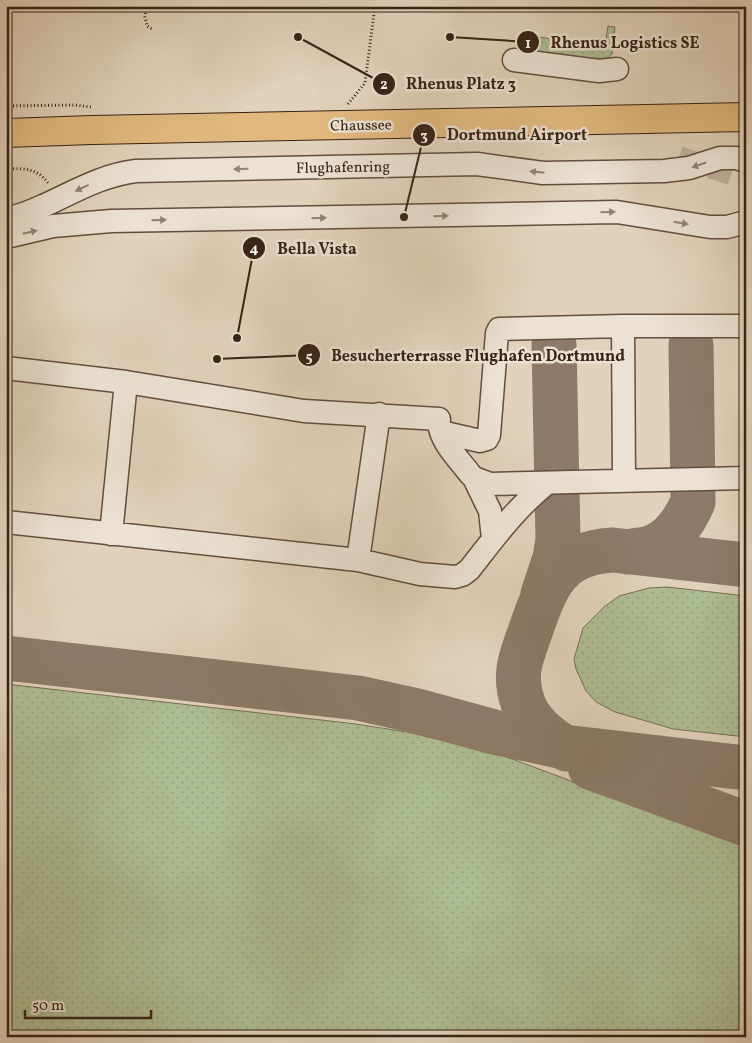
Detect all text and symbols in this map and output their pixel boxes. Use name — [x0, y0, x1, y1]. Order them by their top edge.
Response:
callout: Rhenus Logistics SE — [515, 27, 709, 58]
text: Rhenus Logistics SE — [550, 33, 700, 55]
text: 1 — [525, 34, 531, 55]
callout: Rhenus Platz 3 — [371, 68, 526, 99]
text: Rhenus Platz 3 — [406, 74, 516, 96]
text: 2 — [380, 75, 388, 96]
street label: Chaussee — [330, 115, 392, 138]
callout: Dortmund Airport — [412, 119, 597, 150]
text: Dortmund Airport — [447, 125, 587, 147]
text: 3 — [420, 126, 428, 147]
street label: Flughafenring — [296, 157, 391, 180]
one-way arrow — [691, 162, 706, 169]
one-way arrow — [233, 165, 249, 173]
one-way arrow — [529, 168, 545, 176]
one-way arrow — [75, 184, 89, 192]
one-way arrow — [600, 208, 616, 216]
one-way arrow — [433, 212, 449, 220]
one-way arrow — [311, 214, 327, 222]
one-way arrow — [152, 216, 168, 224]
one-way arrow — [673, 219, 689, 227]
one-way arrow — [22, 228, 37, 236]
callout: Bella Vista — [242, 232, 366, 263]
text: 4 — [249, 239, 259, 260]
text: Bella Vista — [277, 239, 357, 261]
callout: Besucherterrasse Flughafen Dortmund — [296, 340, 635, 371]
text: Besucherterrasse Flughafen Dortmund — [331, 346, 625, 368]
text: 5 — [305, 347, 313, 368]
scale bar — [25, 988, 151, 1020]
text: 50 m — [32, 996, 64, 1017]

